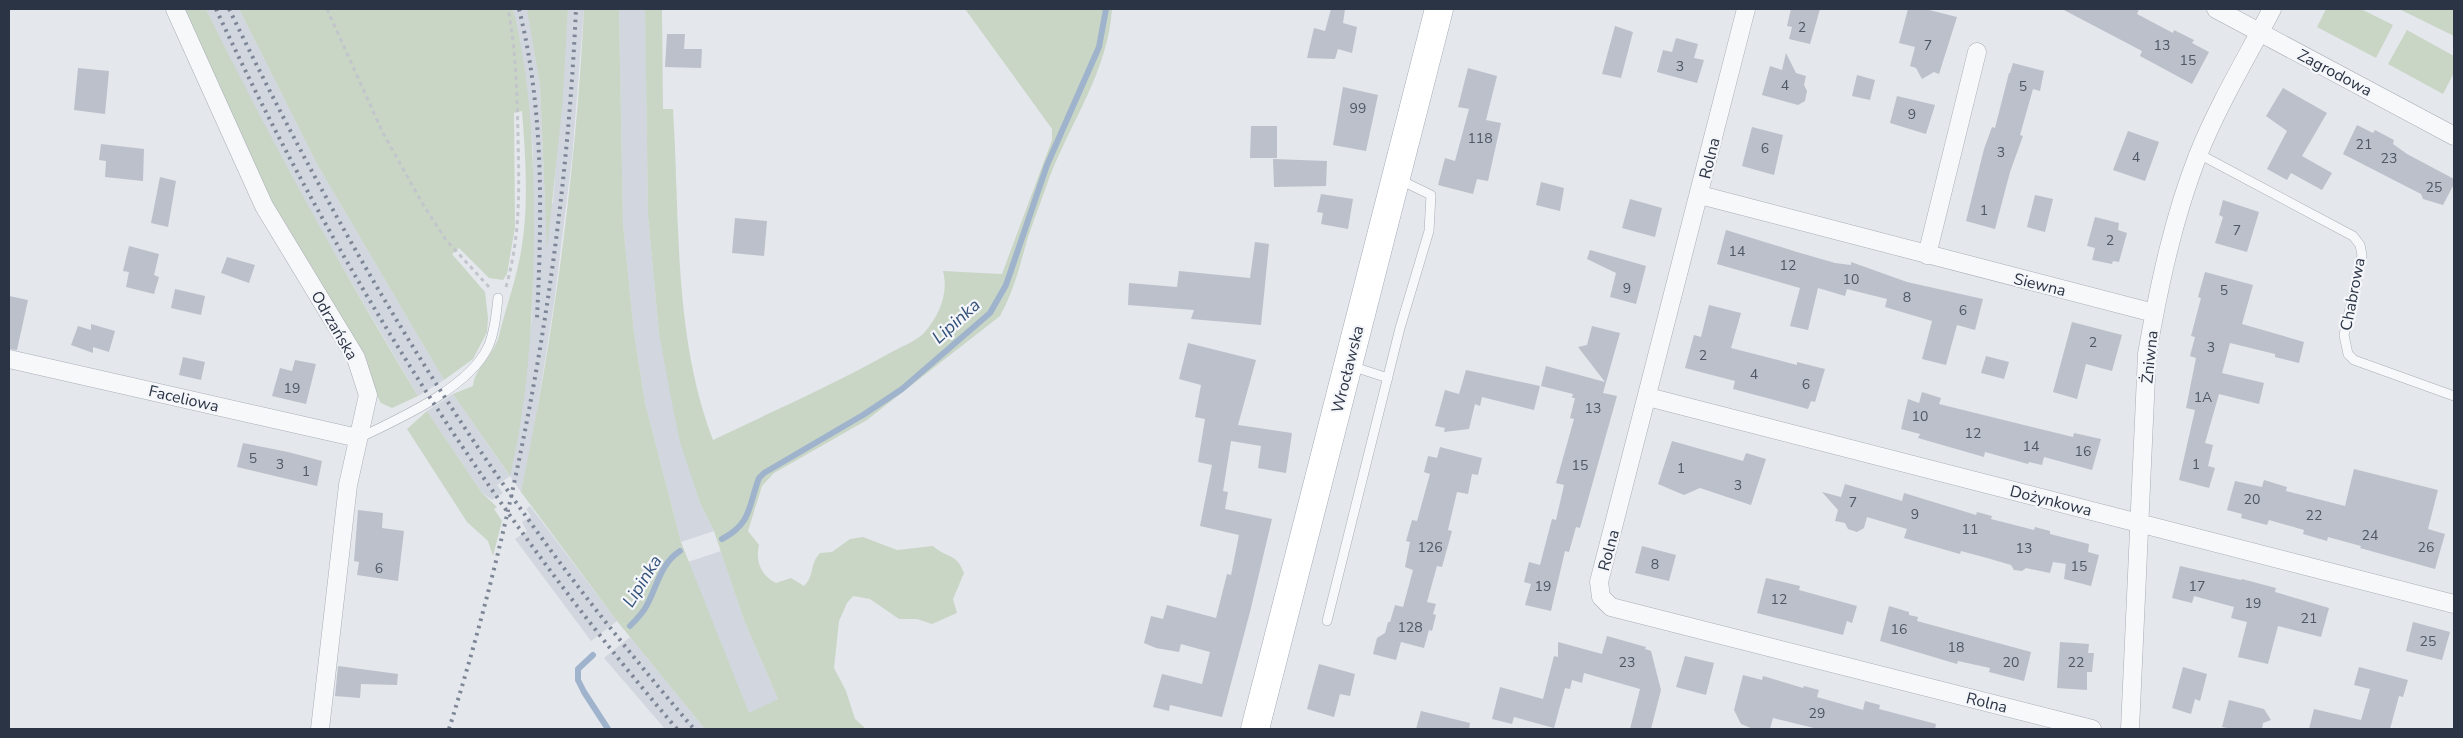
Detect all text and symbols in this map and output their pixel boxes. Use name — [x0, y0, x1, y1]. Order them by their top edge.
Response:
house number: 2 — [1798, 18, 1806, 37]
house number: 7 — [1924, 36, 1932, 55]
house number: 13 — [2154, 36, 2170, 55]
street label: Zagrodowa — [2293, 44, 2376, 102]
house number: 15 — [2180, 51, 2196, 70]
house number: 3 — [1676, 57, 1684, 76]
house number: 4 — [1781, 76, 1789, 95]
house number: 5 — [2019, 77, 2027, 96]
house number: 99 — [1350, 99, 1366, 118]
house number: 9 — [1908, 105, 1916, 124]
house number: 118 — [1467, 129, 1493, 148]
street label: Rolna — [1694, 135, 1726, 181]
house number: 21 — [2356, 135, 2372, 154]
house number: 6 — [1761, 139, 1769, 158]
house number: 3 — [1997, 143, 2005, 162]
house number: 4 — [2132, 148, 2140, 167]
house number: 23 — [2381, 149, 2397, 168]
house number: 25 — [2426, 178, 2442, 197]
house number: 1 — [1980, 201, 1988, 220]
house number: 7 — [2233, 221, 2241, 240]
house number: 2 — [2106, 231, 2114, 250]
house number: 14 — [1729, 242, 1745, 261]
house number: 12 — [1780, 256, 1796, 275]
street label: Chabrowa — [2335, 256, 2371, 333]
street label: Siewna — [2011, 268, 2068, 302]
house number: 10 — [1843, 270, 1859, 289]
house number: 9 — [1623, 279, 1631, 298]
house number: 5 — [2220, 281, 2228, 300]
street label: Odrzańska — [306, 287, 363, 364]
house number: 8 — [1903, 288, 1911, 307]
water label: Lipinka — [927, 293, 985, 349]
house number: 6 — [1959, 301, 1967, 320]
street label: Wrocławska — [1327, 323, 1369, 415]
street label: Żniwna — [2136, 329, 2164, 385]
house number: 2 — [2089, 333, 2097, 352]
house number: 3 — [2207, 338, 2215, 357]
house number: 2 — [1699, 346, 1707, 365]
house number: 4 — [1750, 365, 1758, 384]
house number: 6 — [1802, 375, 1810, 394]
house number: 19 — [284, 379, 300, 398]
street label: Faceliowa — [146, 380, 221, 418]
house number: 1A — [2194, 388, 2212, 407]
house number: 13 — [1585, 399, 1601, 418]
house number: 10 — [1912, 407, 1928, 426]
house number: 12 — [1965, 424, 1981, 443]
house number: 14 — [2023, 437, 2039, 456]
house number: 16 — [2075, 442, 2091, 461]
house number: 5 — [249, 449, 257, 468]
house number: 3 — [276, 455, 284, 474]
house number: 1 — [2192, 455, 2200, 474]
house number: 15 — [1572, 456, 1588, 475]
house number: 1 — [1677, 459, 1685, 478]
house number: 1 — [302, 462, 310, 481]
house number: 3 — [1734, 476, 1742, 495]
street label: Dożynkowa — [2008, 480, 2094, 522]
house number: 20 — [2244, 490, 2260, 509]
house number: 7 — [1849, 493, 1857, 512]
house number: 9 — [1911, 505, 1919, 524]
house number: 22 — [2306, 506, 2322, 525]
house number: 11 — [1962, 520, 1978, 539]
house number: 24 — [2362, 526, 2378, 545]
street label: Rolna — [1593, 527, 1625, 573]
house number: 126 — [1417, 538, 1443, 557]
house number: 26 — [2418, 538, 2434, 557]
house number: 13 — [2016, 539, 2032, 558]
water label: Lipinka — [617, 550, 667, 612]
house number: 8 — [1651, 555, 1659, 574]
house number: 15 — [2071, 557, 2087, 576]
house number: 6 — [375, 559, 383, 578]
house number: 19 — [1535, 577, 1551, 596]
house number: 17 — [2189, 577, 2205, 596]
house number: 12 — [1771, 590, 1787, 609]
house number: 19 — [2245, 594, 2261, 613]
house number: 21 — [2301, 609, 2317, 628]
house number: 128 — [1397, 618, 1423, 637]
house number: 16 — [1891, 620, 1907, 639]
house number: 25 — [2420, 632, 2436, 651]
house number: 18 — [1948, 638, 1964, 657]
house number: 23 — [1619, 653, 1635, 672]
house number: 20 — [2003, 653, 2019, 672]
house number: 22 — [2068, 653, 2084, 672]
street label: Rolna — [1964, 687, 2010, 719]
house number: 29 — [1809, 704, 1825, 723]

